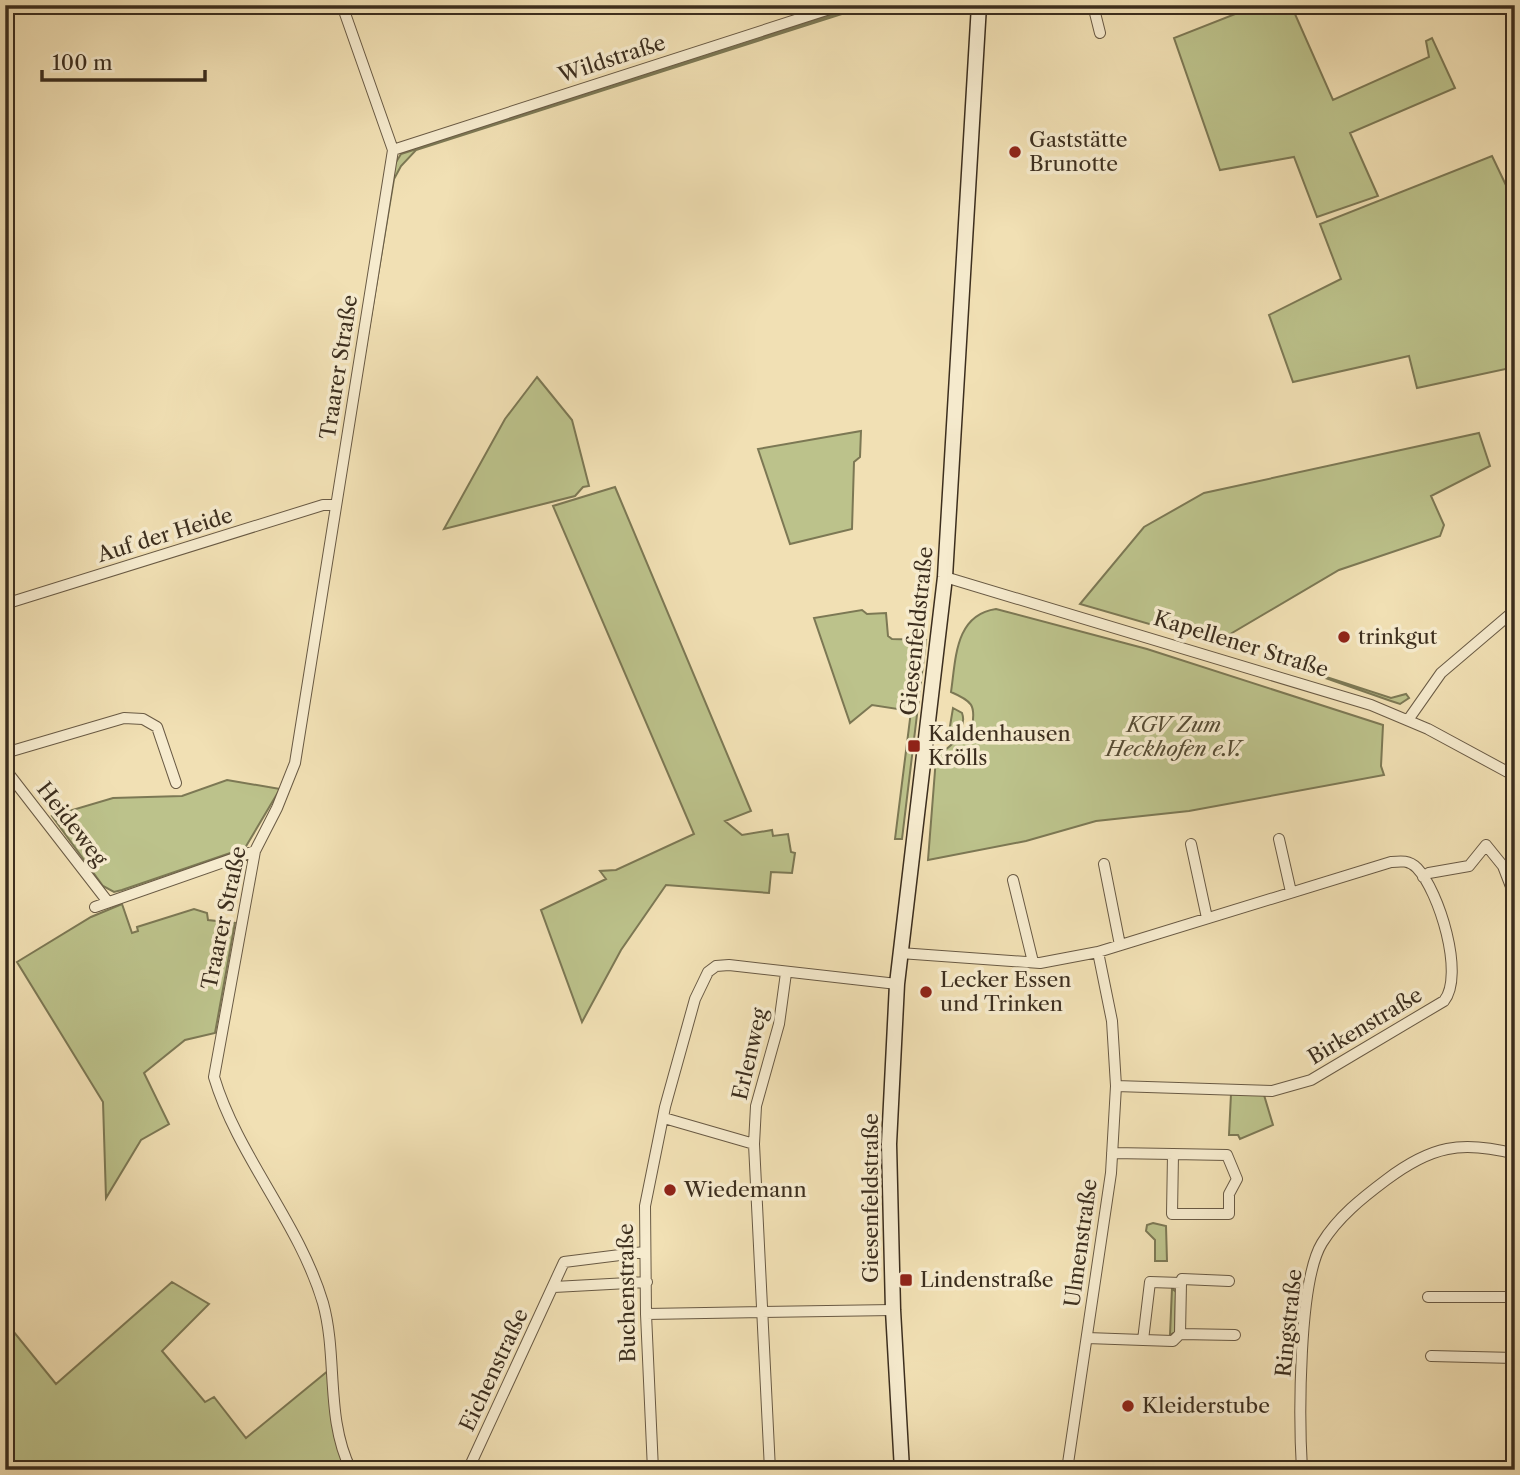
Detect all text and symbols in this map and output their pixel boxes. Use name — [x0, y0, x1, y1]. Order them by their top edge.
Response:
street label: Wildstraße — [554, 29, 669, 88]
scale bar — [42, 38, 205, 82]
text: 100 m — [52, 50, 113, 75]
place label: Gaststätte Brunotte — [1029, 127, 1128, 176]
marker: Gaststätte Brunotte — [1007, 144, 1023, 160]
street label: Traarer Straße — [315, 293, 362, 441]
street label: Auf der Heide — [93, 502, 235, 567]
street label: Giesenfeldstraße — [895, 545, 938, 717]
street label: Kapellener Straße — [1151, 605, 1332, 682]
place label: trinkgut — [1358, 624, 1438, 649]
marker: trinkgut — [1336, 629, 1352, 645]
park label: KGV Zum Heckhofen e.V. — [1104, 712, 1244, 761]
place label: Kaldenhausen Krölls — [928, 721, 1071, 770]
marker: Kaldenhausen Krölls — [906, 738, 922, 754]
street label: Heideweg — [32, 777, 113, 871]
street label: Traarer Straße — [196, 844, 251, 992]
place label: Lecker Essen und Trinken — [940, 967, 1071, 1016]
street label: Birkenstraße — [1303, 982, 1426, 1069]
marker: Lecker Essen und Trinken — [918, 984, 934, 1000]
street label: Erlenweg — [727, 1005, 772, 1102]
street label: Giesenfeldstraße — [858, 1113, 883, 1283]
place label: Wiedemann — [683, 1177, 807, 1202]
street label: Ulmenstraße — [1059, 1177, 1102, 1309]
marker: Wiedemann — [662, 1182, 678, 1198]
street label: Buchenstraße — [613, 1223, 640, 1363]
place label: Lindenstraße — [920, 1267, 1054, 1292]
street label: Ringstraße — [1270, 1268, 1307, 1378]
marker: Lindenstraße — [898, 1272, 914, 1288]
street label: Eichenstraße — [454, 1304, 533, 1435]
place label: Kleiderstube — [1142, 1393, 1270, 1418]
marker: Kleiderstube — [1120, 1398, 1136, 1414]

